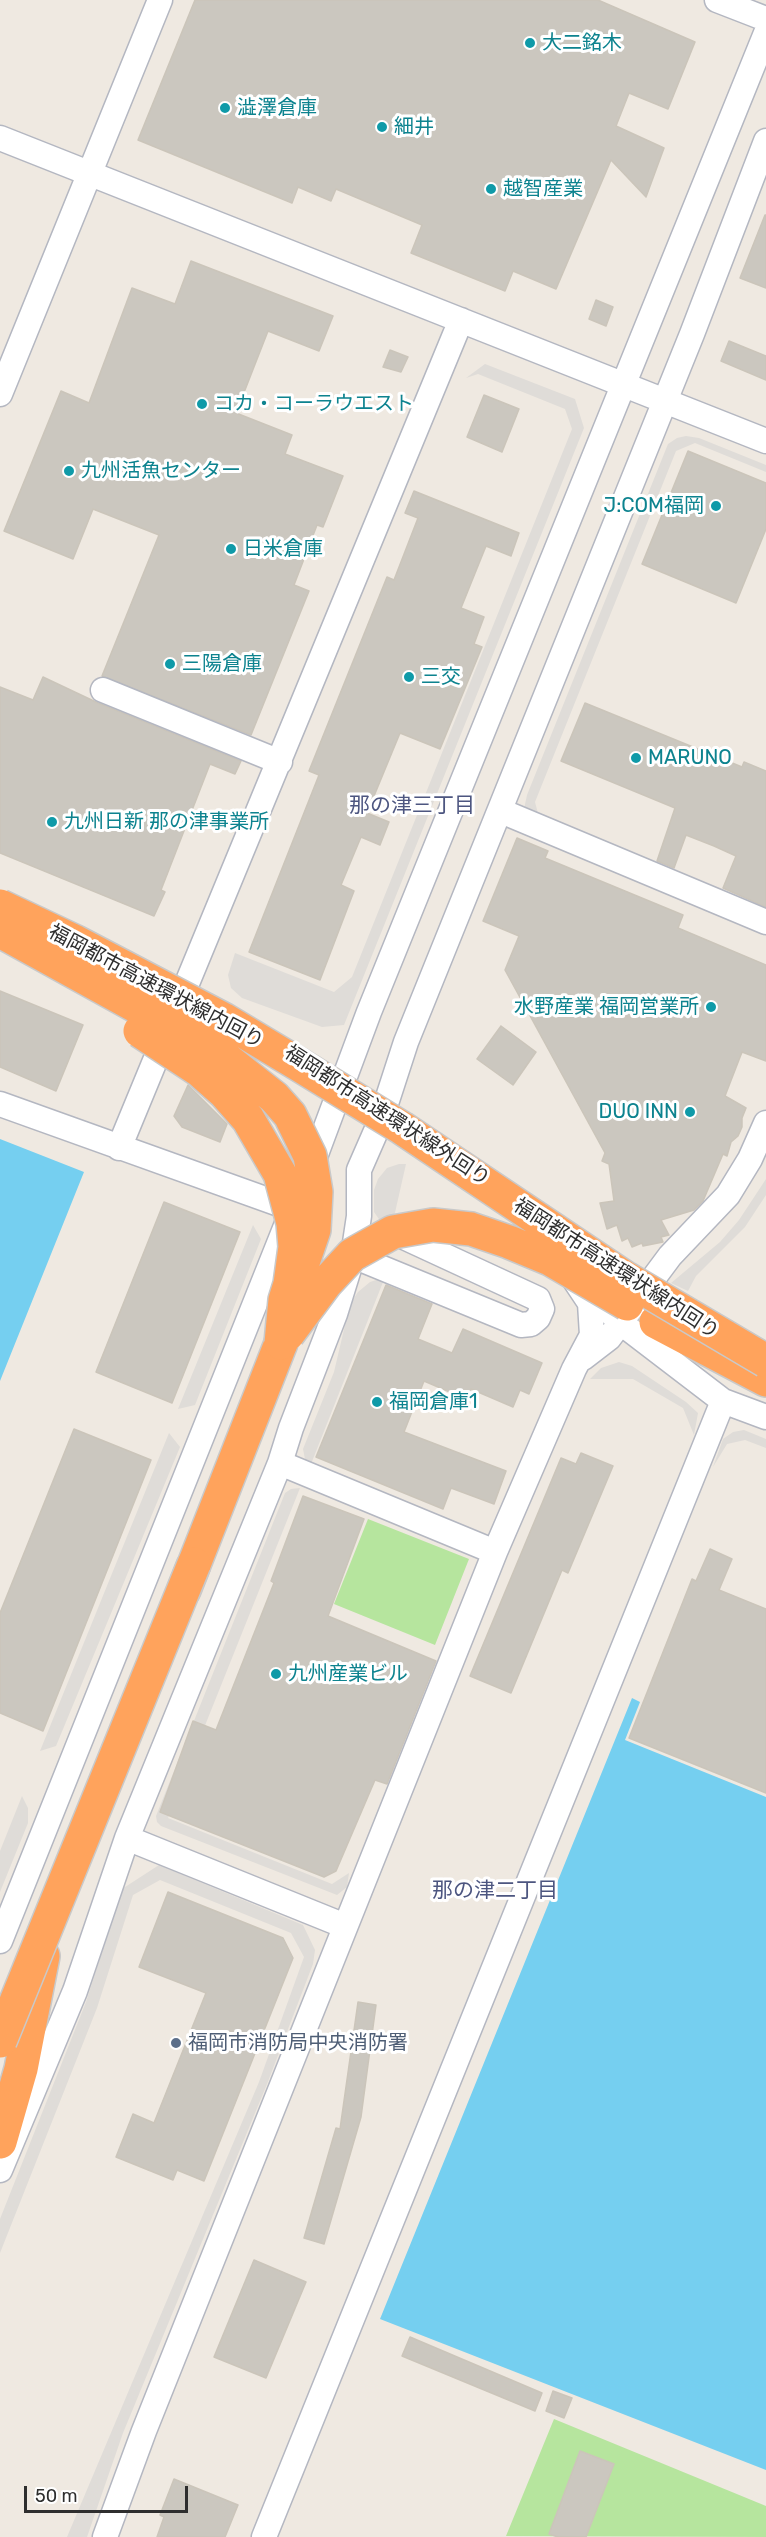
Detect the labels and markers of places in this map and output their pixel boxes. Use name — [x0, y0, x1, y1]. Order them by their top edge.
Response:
place label: 大二銘木 — [542, 31, 622, 55]
marker: 大二銘木 — [523, 36, 537, 50]
place label: 澁澤倉庫 — [237, 96, 317, 120]
marker: 澁澤倉庫 — [218, 101, 232, 115]
place label: 細井 — [394, 115, 434, 139]
marker: 細井 — [375, 120, 389, 134]
place label: 越智産業 — [503, 177, 583, 201]
marker: 越智産業 — [484, 182, 498, 196]
place label: コカ・コーラウエスト — [214, 392, 414, 416]
marker: コカ・コーラウエスト — [195, 397, 209, 411]
place label: 九州活魚センター — [81, 459, 241, 483]
marker: 九州活魚センター — [62, 464, 76, 478]
place label: J:COM福岡 — [603, 494, 704, 518]
marker: J:COM福岡 — [709, 499, 723, 513]
place label: 日米倉庫 — [243, 537, 323, 561]
marker: 日米倉庫 — [224, 542, 238, 556]
place label: 三陽倉庫 — [182, 652, 262, 676]
marker: 三陽倉庫 — [163, 657, 177, 671]
place label: 三交 — [421, 665, 461, 689]
marker: 三交 — [402, 670, 416, 684]
place label: MARUNO — [648, 746, 732, 770]
marker: MARUNO — [629, 751, 643, 765]
place label: 九州日新 那の津事業所 — [64, 810, 269, 834]
marker: 九州日新 那の津事業所 — [45, 815, 59, 829]
place label: 水野産業 福岡営業所 — [514, 995, 699, 1019]
marker: 水野産業 福岡営業所 — [704, 1000, 718, 1014]
place label: DUO INN — [599, 1100, 678, 1124]
marker: DUO INN — [683, 1105, 697, 1119]
place label: 福岡倉庫1 — [389, 1390, 478, 1414]
marker: 福岡倉庫1 — [370, 1395, 384, 1409]
place label: 九州産業ビル — [288, 1662, 408, 1686]
marker: 九州産業ビル — [269, 1667, 283, 1681]
place label: 福岡市消防局中央消防署 — [188, 2031, 408, 2055]
marker: 福岡市消防局中央消防署 — [169, 2036, 183, 2050]

